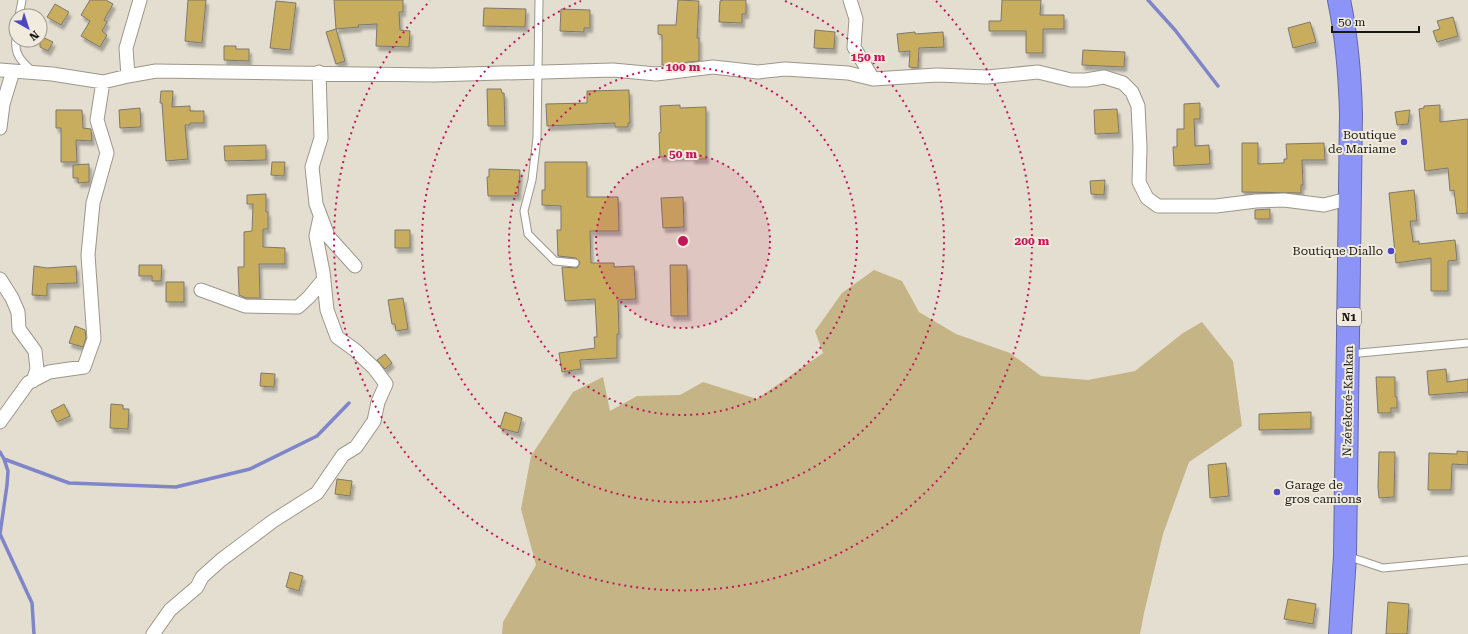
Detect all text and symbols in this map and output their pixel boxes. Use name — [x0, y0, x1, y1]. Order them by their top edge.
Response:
north arrow — [8, 8, 48, 48]
scale bar — [1332, 8, 1419, 34]
text: 50 m — [1338, 15, 1365, 29]
text: N — [26, 28, 41, 43]
text: 150 m — [851, 50, 886, 64]
text: 100 m — [666, 60, 701, 74]
place label: Boutique de Mariame — [1328, 128, 1396, 156]
marker: Boutique de Mariame — [1399, 137, 1409, 147]
text: 50 m — [669, 147, 697, 161]
centre of rings — [676, 234, 690, 248]
text: 200 m — [1015, 234, 1050, 248]
place label: Boutique Diallo — [1293, 244, 1383, 258]
marker: Boutique Diallo — [1386, 246, 1396, 256]
road number: N1 — [1337, 308, 1361, 326]
street label: N'zérékoré-Kankan — [1340, 345, 1356, 457]
place label: Garage de gros camions — [1285, 478, 1362, 506]
marker: Garage de gros camions — [1272, 487, 1282, 497]

